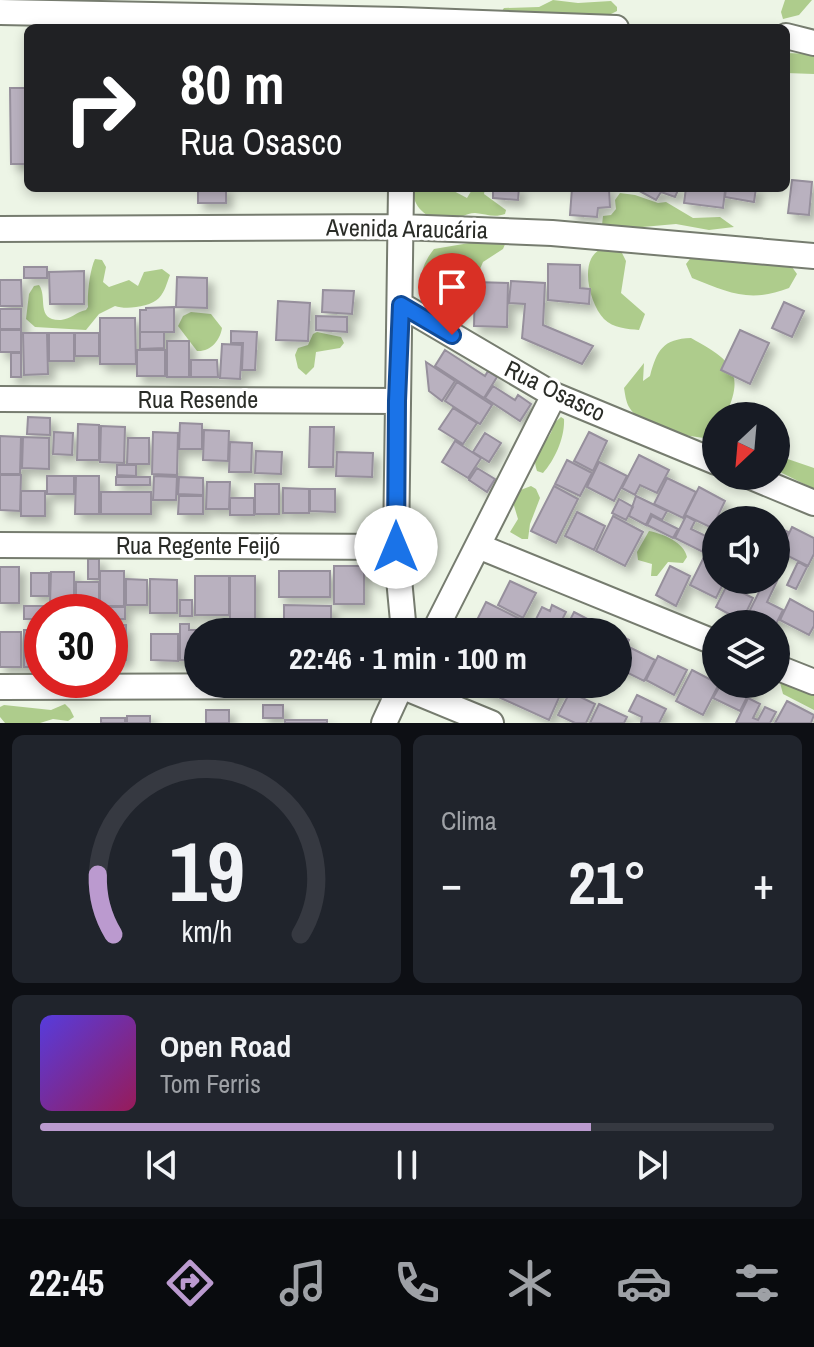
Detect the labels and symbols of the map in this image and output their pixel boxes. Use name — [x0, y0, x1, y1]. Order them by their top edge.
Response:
street label: Avenida Araucária — [325, 211, 488, 245]
pin — [418, 253, 486, 335]
street label: Rua Osasco — [500, 352, 611, 428]
street label: Rua Resende — [138, 383, 258, 415]
north arrow — [702, 402, 790, 490]
position arrow — [354, 505, 438, 589]
street label: Rua Regente Feijó — [116, 529, 280, 561]
speed limit sign: 30 — [24, 594, 128, 698]

